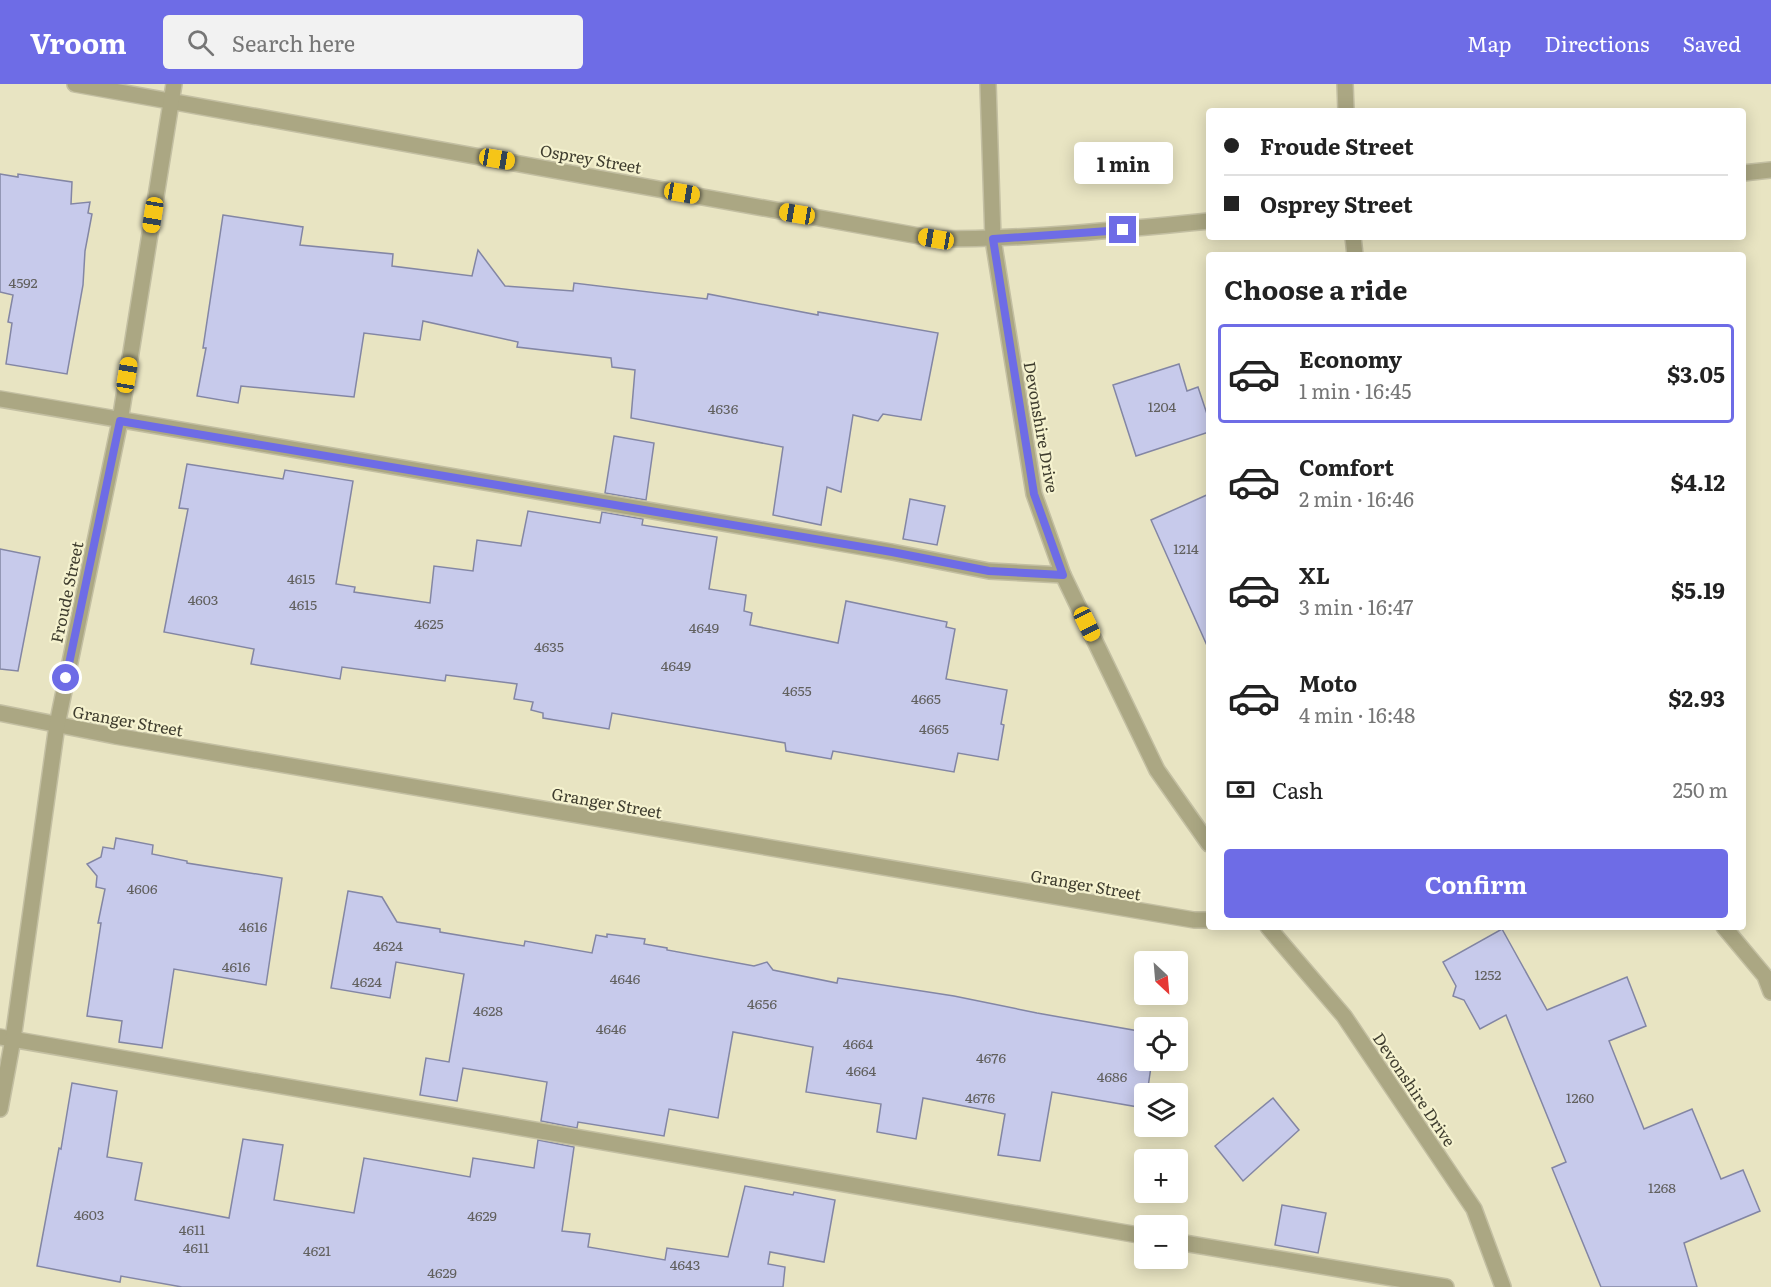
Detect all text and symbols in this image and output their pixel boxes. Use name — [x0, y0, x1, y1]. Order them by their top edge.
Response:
search box — [163, 15, 583, 69]
text: Vroom — [30, 21, 127, 63]
icon: search — [184, 26, 217, 59]
text: Search here — [232, 26, 355, 59]
text: Map — [1467, 27, 1512, 58]
text: Directions — [1545, 27, 1650, 58]
text: Saved — [1683, 27, 1741, 58]
text: Froude Street — [1260, 129, 1414, 162]
street label: Osprey Street — [538, 137, 644, 179]
callout: 1 min — [1074, 143, 1172, 185]
car — [478, 147, 516, 171]
text: 1 min — [1097, 148, 1150, 178]
car — [663, 181, 701, 205]
text: Osprey Street — [1260, 187, 1413, 220]
car — [141, 196, 165, 234]
car — [778, 202, 816, 226]
route end — [1109, 216, 1136, 243]
car — [917, 227, 955, 251]
text: Choose a ride — [1224, 268, 1407, 308]
house number: 4592 — [8, 272, 38, 292]
text: Economy — [1299, 342, 1402, 375]
icon: car — [1227, 347, 1281, 401]
car — [115, 356, 139, 394]
text: $3.05 — [1667, 357, 1725, 390]
street label: Devonshire Drive — [1019, 359, 1065, 495]
text: 1 min · 16:45 — [1299, 375, 1411, 405]
house number: 1204 — [1148, 396, 1177, 416]
house number: 4636 — [708, 398, 739, 418]
text: Comfort — [1299, 450, 1394, 483]
icon: car — [1227, 455, 1281, 509]
text: $4.12 — [1670, 465, 1725, 498]
text: 2 min · 16:46 — [1299, 483, 1414, 513]
street label: Froude Street — [44, 538, 89, 645]
house number: 1214 — [1173, 538, 1199, 558]
text: XL — [1299, 558, 1330, 591]
icon: car — [1227, 563, 1281, 617]
house number: 4615 — [287, 568, 315, 588]
text: $5.19 — [1671, 573, 1725, 606]
house number: 4603 — [188, 589, 218, 609]
text: 3 min · 16:47 — [1299, 591, 1413, 621]
house number: 4615 — [289, 594, 317, 614]
car — [1071, 604, 1103, 644]
house number: 4625 — [414, 613, 444, 633]
house number: 4649 — [689, 617, 719, 637]
house number: 4635 — [534, 636, 564, 656]
house number: 4649 — [661, 655, 691, 675]
route start — [52, 664, 79, 691]
text: Moto — [1299, 666, 1357, 699]
icon: car — [1227, 671, 1281, 725]
house number: 4655 — [782, 680, 812, 700]
text: $2.93 — [1668, 681, 1725, 714]
house number: 4665 — [911, 688, 941, 708]
street label: Granger Street — [71, 698, 186, 742]
text: 4 min · 16:48 — [1299, 699, 1415, 729]
house number: 4665 — [919, 718, 949, 738]
icon: cash — [1224, 773, 1257, 806]
text: Cash — [1272, 773, 1323, 806]
text: 250 m — [1673, 774, 1728, 804]
street label: Granger Street — [550, 780, 665, 824]
button: Confirm — [1224, 849, 1728, 918]
street label: Granger Street — [1029, 862, 1144, 906]
house number: 4606 — [127, 878, 158, 898]
house number: 4616 — [239, 916, 268, 936]
house number: 4624 — [373, 935, 403, 955]
north arrow — [1134, 951, 1188, 1005]
map controls — [1134, 951, 1188, 1269]
house number: 4616 — [222, 956, 251, 976]
house number: 1252 — [1475, 964, 1501, 984]
house number: 4646 — [610, 968, 641, 988]
house number: 4624 — [352, 971, 382, 991]
house number: 4656 — [747, 993, 777, 1013]
house number: 4628 — [473, 1000, 503, 1020]
button: locate — [1134, 1017, 1188, 1071]
house number: 4646 — [596, 1018, 627, 1038]
street label: Devonshire Drive — [1368, 1027, 1462, 1151]
house number: 4664 — [843, 1033, 874, 1053]
house number: 4676 — [976, 1047, 1006, 1067]
house number: 4664 — [846, 1060, 877, 1080]
house number: 4686 — [1097, 1066, 1128, 1086]
button: layers — [1134, 1083, 1188, 1137]
house number: 4676 — [965, 1087, 995, 1107]
house number: 1260 — [1566, 1087, 1594, 1107]
button: + — [1134, 1149, 1188, 1203]
house number: 1268 — [1648, 1177, 1676, 1197]
house number: 4603 — [74, 1204, 104, 1224]
house number: 4629 — [467, 1205, 497, 1225]
button: − — [1134, 1215, 1188, 1269]
house number: 4611 — [179, 1219, 206, 1239]
house number: 4611 — [183, 1237, 210, 1257]
house number: 4621 — [303, 1240, 331, 1260]
house number: 4643 — [670, 1254, 700, 1274]
house number: 4629 — [427, 1262, 457, 1282]

